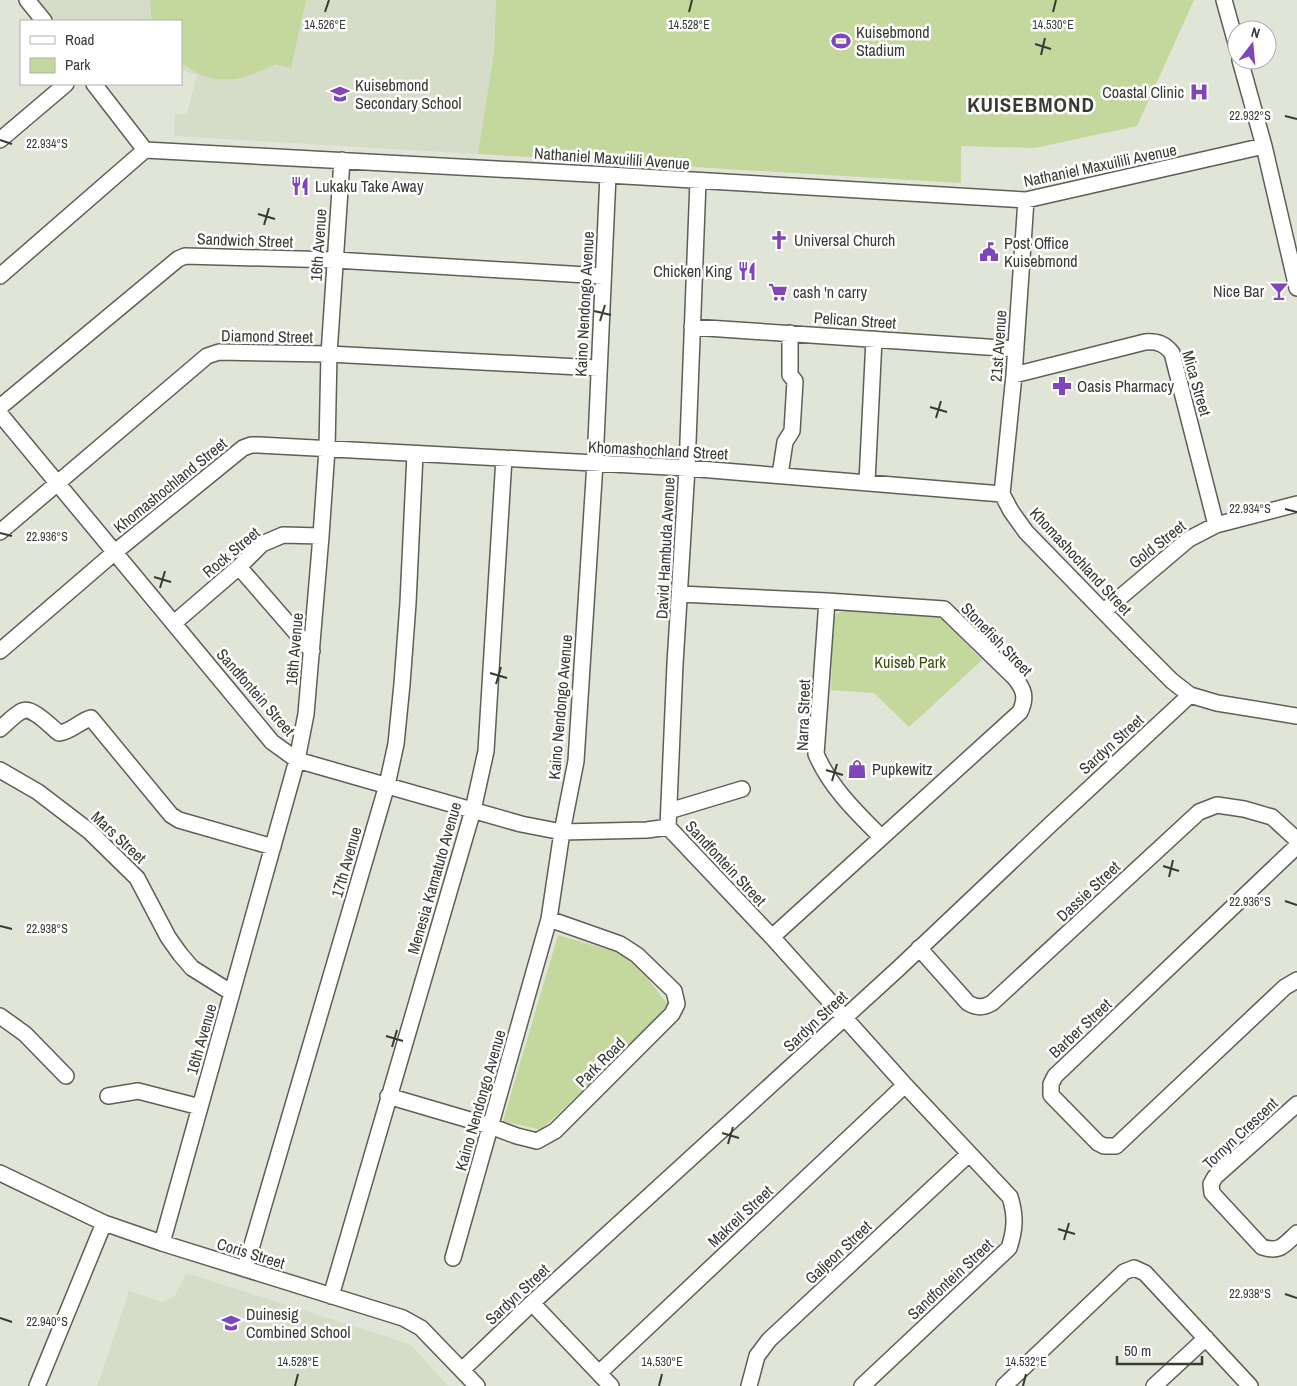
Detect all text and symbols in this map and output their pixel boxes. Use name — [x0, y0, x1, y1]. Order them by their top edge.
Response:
text: 14.526°E — [304, 17, 346, 33]
text: 14.528°E — [668, 17, 710, 33]
text: 14.530°E — [1032, 17, 1074, 33]
legend — [20, 20, 182, 85]
north arrow — [1227, 20, 1277, 70]
place label: Kuisebmond Stadium — [856, 21, 930, 61]
text: N — [1249, 23, 1262, 42]
text: Road — [65, 29, 94, 50]
sports icon: Kuisebmond Stadium — [830, 30, 852, 52]
text: Park — [65, 54, 91, 75]
place label: Kuisebmond Secondary School — [355, 74, 462, 114]
place label: Coastal Clinic — [1102, 81, 1184, 103]
hospital icon: Coastal Clinic — [1188, 81, 1210, 103]
school or university icon: Kuisebmond Secondary School — [329, 83, 351, 105]
district label: KUISEBMOND — [967, 90, 1095, 119]
text: 22.932°S — [1229, 108, 1271, 124]
text: 22.934°S — [26, 136, 68, 152]
street label: Nathaniel Maxuilili Avenue — [1021, 138, 1179, 192]
street label: Nathaniel Maxuilili Avenue — [533, 142, 691, 174]
restaurant icon: Lukaku Take Away — [289, 175, 311, 197]
place label: Lukaku Take Away — [315, 175, 424, 197]
street label: 16th Avenue — [304, 208, 332, 282]
street label: Sandwich Street — [197, 227, 294, 253]
church icon: Universal Church — [768, 229, 790, 251]
place label: Universal Church — [794, 229, 895, 251]
street label: Kaino Nendongo Avenue — [569, 231, 599, 377]
place label: Post Office Kuisebmond — [1004, 232, 1078, 272]
public building icon: Post Office Kuisebmond — [978, 241, 1000, 263]
place label: Chicken King — [653, 260, 733, 282]
restaurant icon: Chicken King — [736, 260, 758, 282]
place label: Nice Bar — [1213, 280, 1265, 302]
bar icon: Nice Bar — [1268, 280, 1290, 302]
supermarket icon: cash 'n carry — [767, 281, 789, 303]
place label: cash 'n carry — [793, 281, 867, 303]
street label: Pelican Street — [813, 306, 897, 334]
street label: 21st Avenue — [985, 309, 1011, 383]
street label: Diamond Street — [221, 324, 313, 348]
street label: Mica Street — [1177, 348, 1217, 419]
pharmacy icon: Oasis Pharmacy — [1051, 375, 1073, 397]
place label: Oasis Pharmacy — [1077, 375, 1174, 397]
street label: Khomashochland Street — [109, 432, 232, 538]
street label: Khomashochland Street — [587, 435, 729, 465]
street label: David Hambuda Avenue — [650, 477, 680, 619]
text: 22.934°S — [1229, 501, 1271, 517]
street label: Khomashochland Street — [1025, 502, 1137, 620]
street label: Gold Street — [1124, 515, 1190, 573]
street label: Rock Street — [198, 521, 265, 582]
text: 22.936°S — [26, 529, 68, 545]
street label: Stonefish Street — [956, 598, 1038, 681]
street label: 16th Avenue — [280, 612, 308, 686]
street label: Kaino Nendongo Avenue — [543, 633, 577, 781]
street label: Sandfontein Street — [212, 643, 300, 741]
park label: Kuiseb Park — [874, 651, 946, 673]
street label: Narra Street — [791, 679, 815, 751]
street label: Sardyn Street — [1074, 709, 1148, 779]
shop icon: Pupkewitz — [846, 758, 868, 780]
place label: Pupkewitz — [872, 758, 933, 780]
street label: Menesia Kamatuto Avenue — [402, 799, 466, 957]
street label: Mars Street — [87, 806, 152, 868]
street label: Sandfontein Street — [681, 815, 772, 911]
street label: 17th Avenue — [325, 824, 367, 900]
street label: Dassie Street — [1051, 856, 1125, 926]
text: 22.936°S — [1229, 894, 1271, 910]
text: 22.938°S — [26, 921, 68, 937]
street label: Sardyn Street — [778, 985, 852, 1056]
street label: Barber Street — [1044, 993, 1116, 1063]
street label: 16th Avenue — [180, 1001, 222, 1077]
street label: Kaino Nendongo Avenue — [449, 1027, 511, 1173]
street label: Park Road — [570, 1032, 630, 1092]
street label: Tornyn Crescent — [1198, 1092, 1283, 1174]
street label: Makreil Street — [703, 1180, 778, 1252]
street label: Galjeon Street — [800, 1215, 876, 1289]
street label: Coris Street — [214, 1232, 288, 1274]
street label: Sandfontein Street — [902, 1233, 998, 1324]
street label: Sardyn Street — [480, 1258, 554, 1329]
text: 22.938°S — [1229, 1286, 1271, 1302]
place label: Duinesig Combined School — [246, 1303, 350, 1343]
school or university icon: Duinesig Combined School — [220, 1312, 242, 1334]
text: 22.940°S — [26, 1314, 68, 1330]
scale bar — [1117, 1334, 1202, 1366]
text: 50 m — [1124, 1340, 1151, 1361]
text: 14.528°E — [277, 1354, 319, 1370]
text: 14.530°E — [641, 1354, 683, 1370]
text: 14.532°E — [1005, 1354, 1047, 1370]

